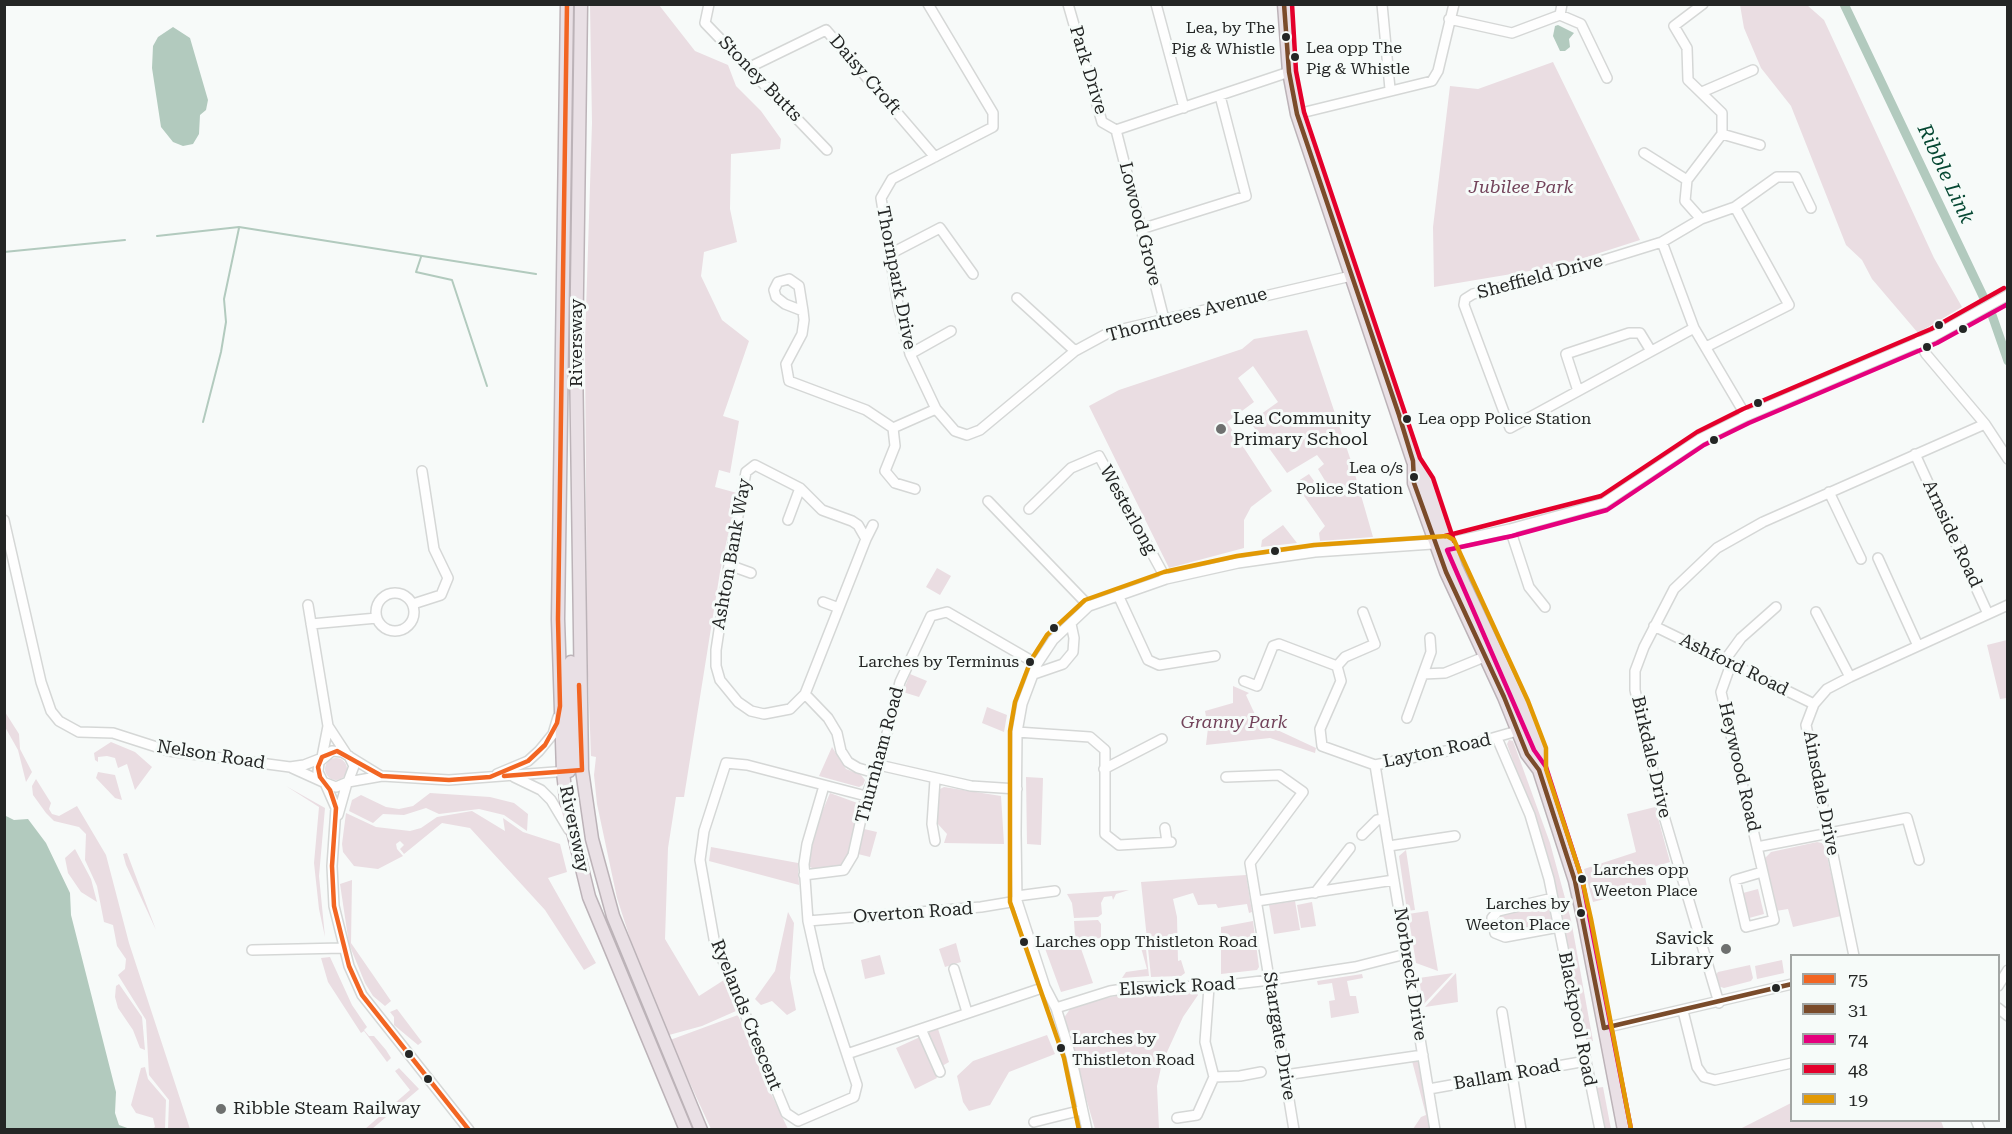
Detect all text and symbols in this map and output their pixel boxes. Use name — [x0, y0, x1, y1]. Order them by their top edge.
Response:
place label: Lea, by The Pig & Whistle — [1171, 18, 1275, 56]
street label: Park Drive — [1064, 23, 1112, 117]
street label: Daisy Croft — [825, 31, 905, 119]
marker: Lea, by The Pig & Whistle — [1280, 31, 1292, 43]
street label: Stoney Butts — [714, 32, 806, 126]
place label: Lea opp The Pig & Whistle — [1306, 38, 1410, 76]
marker: Lea opp The Pig & Whistle — [1289, 51, 1301, 63]
water label: Ribble Link — [1912, 121, 1978, 227]
street label: Lowood Grove — [1114, 160, 1166, 288]
park label: Jubilee Park — [1469, 177, 1573, 199]
street label: Thornpark Drive — [872, 205, 920, 351]
street label: Sheffield Drive — [1475, 250, 1605, 304]
street label: Thorntrees Avenue — [1104, 283, 1270, 347]
street label: Riversway — [566, 299, 588, 387]
unlabelled marker — [1933, 319, 1945, 331]
unlabelled marker — [1957, 323, 1969, 335]
unlabelled marker — [1921, 341, 1933, 353]
unlabelled marker — [1752, 397, 1764, 409]
place label: Lea Community Primary School — [1233, 408, 1371, 450]
place label: Lea opp Police Station — [1418, 409, 1591, 429]
marker: Lea opp Police Station — [1401, 413, 1413, 425]
marker: Lea Community Primary School — [1214, 422, 1228, 436]
unlabelled marker — [1708, 434, 1720, 446]
place label: Lea o/s Police Station — [1296, 458, 1403, 496]
street label: Westerlong — [1095, 462, 1161, 558]
marker: Lea o/s Police Station — [1408, 471, 1420, 483]
street label: Ashton Bank Way — [708, 477, 756, 631]
street label: Arnside Road — [1918, 477, 1986, 591]
unlabelled marker — [1269, 545, 1281, 557]
unlabelled marker — [1048, 622, 1060, 634]
street label: Ashford Road — [1676, 629, 1792, 701]
place label: Larches by Terminus — [858, 652, 1019, 672]
marker: Larches by Terminus — [1024, 656, 1036, 668]
street label: Thurnham Road — [851, 685, 909, 825]
street label: Birkdale Drive — [1626, 694, 1676, 820]
street label: Heywood Road — [1714, 700, 1764, 834]
park label: Granny Park — [1181, 712, 1287, 734]
street label: Layton Road — [1381, 729, 1493, 773]
street label: Ainsdale Drive — [1798, 729, 1844, 857]
street label: Nelson Road — [155, 736, 267, 774]
street label: Riversway — [554, 783, 594, 875]
place label: Larches opp Weeton Place — [1593, 860, 1698, 898]
marker: Larches opp Weeton Place — [1576, 873, 1588, 885]
place label: Larches by Weeton Place — [1465, 894, 1570, 932]
street label: Overton Road — [852, 898, 974, 928]
street label: Norbreck Drive — [1389, 906, 1431, 1042]
marker: Larches by Weeton Place — [1575, 907, 1587, 919]
place label: Savick Library — [1650, 928, 1714, 970]
place label: Larches opp Thistleton Road — [1035, 932, 1257, 952]
marker: Larches opp Thistleton Road — [1018, 936, 1030, 948]
street label: Ryelands Crescent — [706, 937, 786, 1093]
marker: Savick Library — [1719, 942, 1733, 956]
street label: Blackpool Road — [1553, 950, 1601, 1088]
legend — [1790, 954, 2000, 1122]
text: 75 — [1848, 969, 1868, 990]
street label: Starrgate Drive — [1258, 970, 1300, 1102]
street label: Elswick Road — [1118, 973, 1236, 1001]
unlabelled marker — [1770, 982, 1782, 994]
text: 31 — [1848, 999, 1868, 1020]
place label: Larches by Thistleton Road — [1072, 1029, 1195, 1067]
text: 74 — [1848, 1029, 1868, 1050]
marker: Larches by Thistleton Road — [1055, 1042, 1067, 1054]
unlabelled marker — [403, 1048, 415, 1060]
street label: Ballam Road — [1452, 1055, 1562, 1095]
text: 48 — [1848, 1059, 1868, 1080]
unlabelled marker — [422, 1073, 434, 1085]
text: 19 — [1848, 1089, 1868, 1110]
place label: Ribble Steam Railway — [233, 1098, 421, 1120]
marker: Ribble Steam Railway — [214, 1102, 228, 1116]

